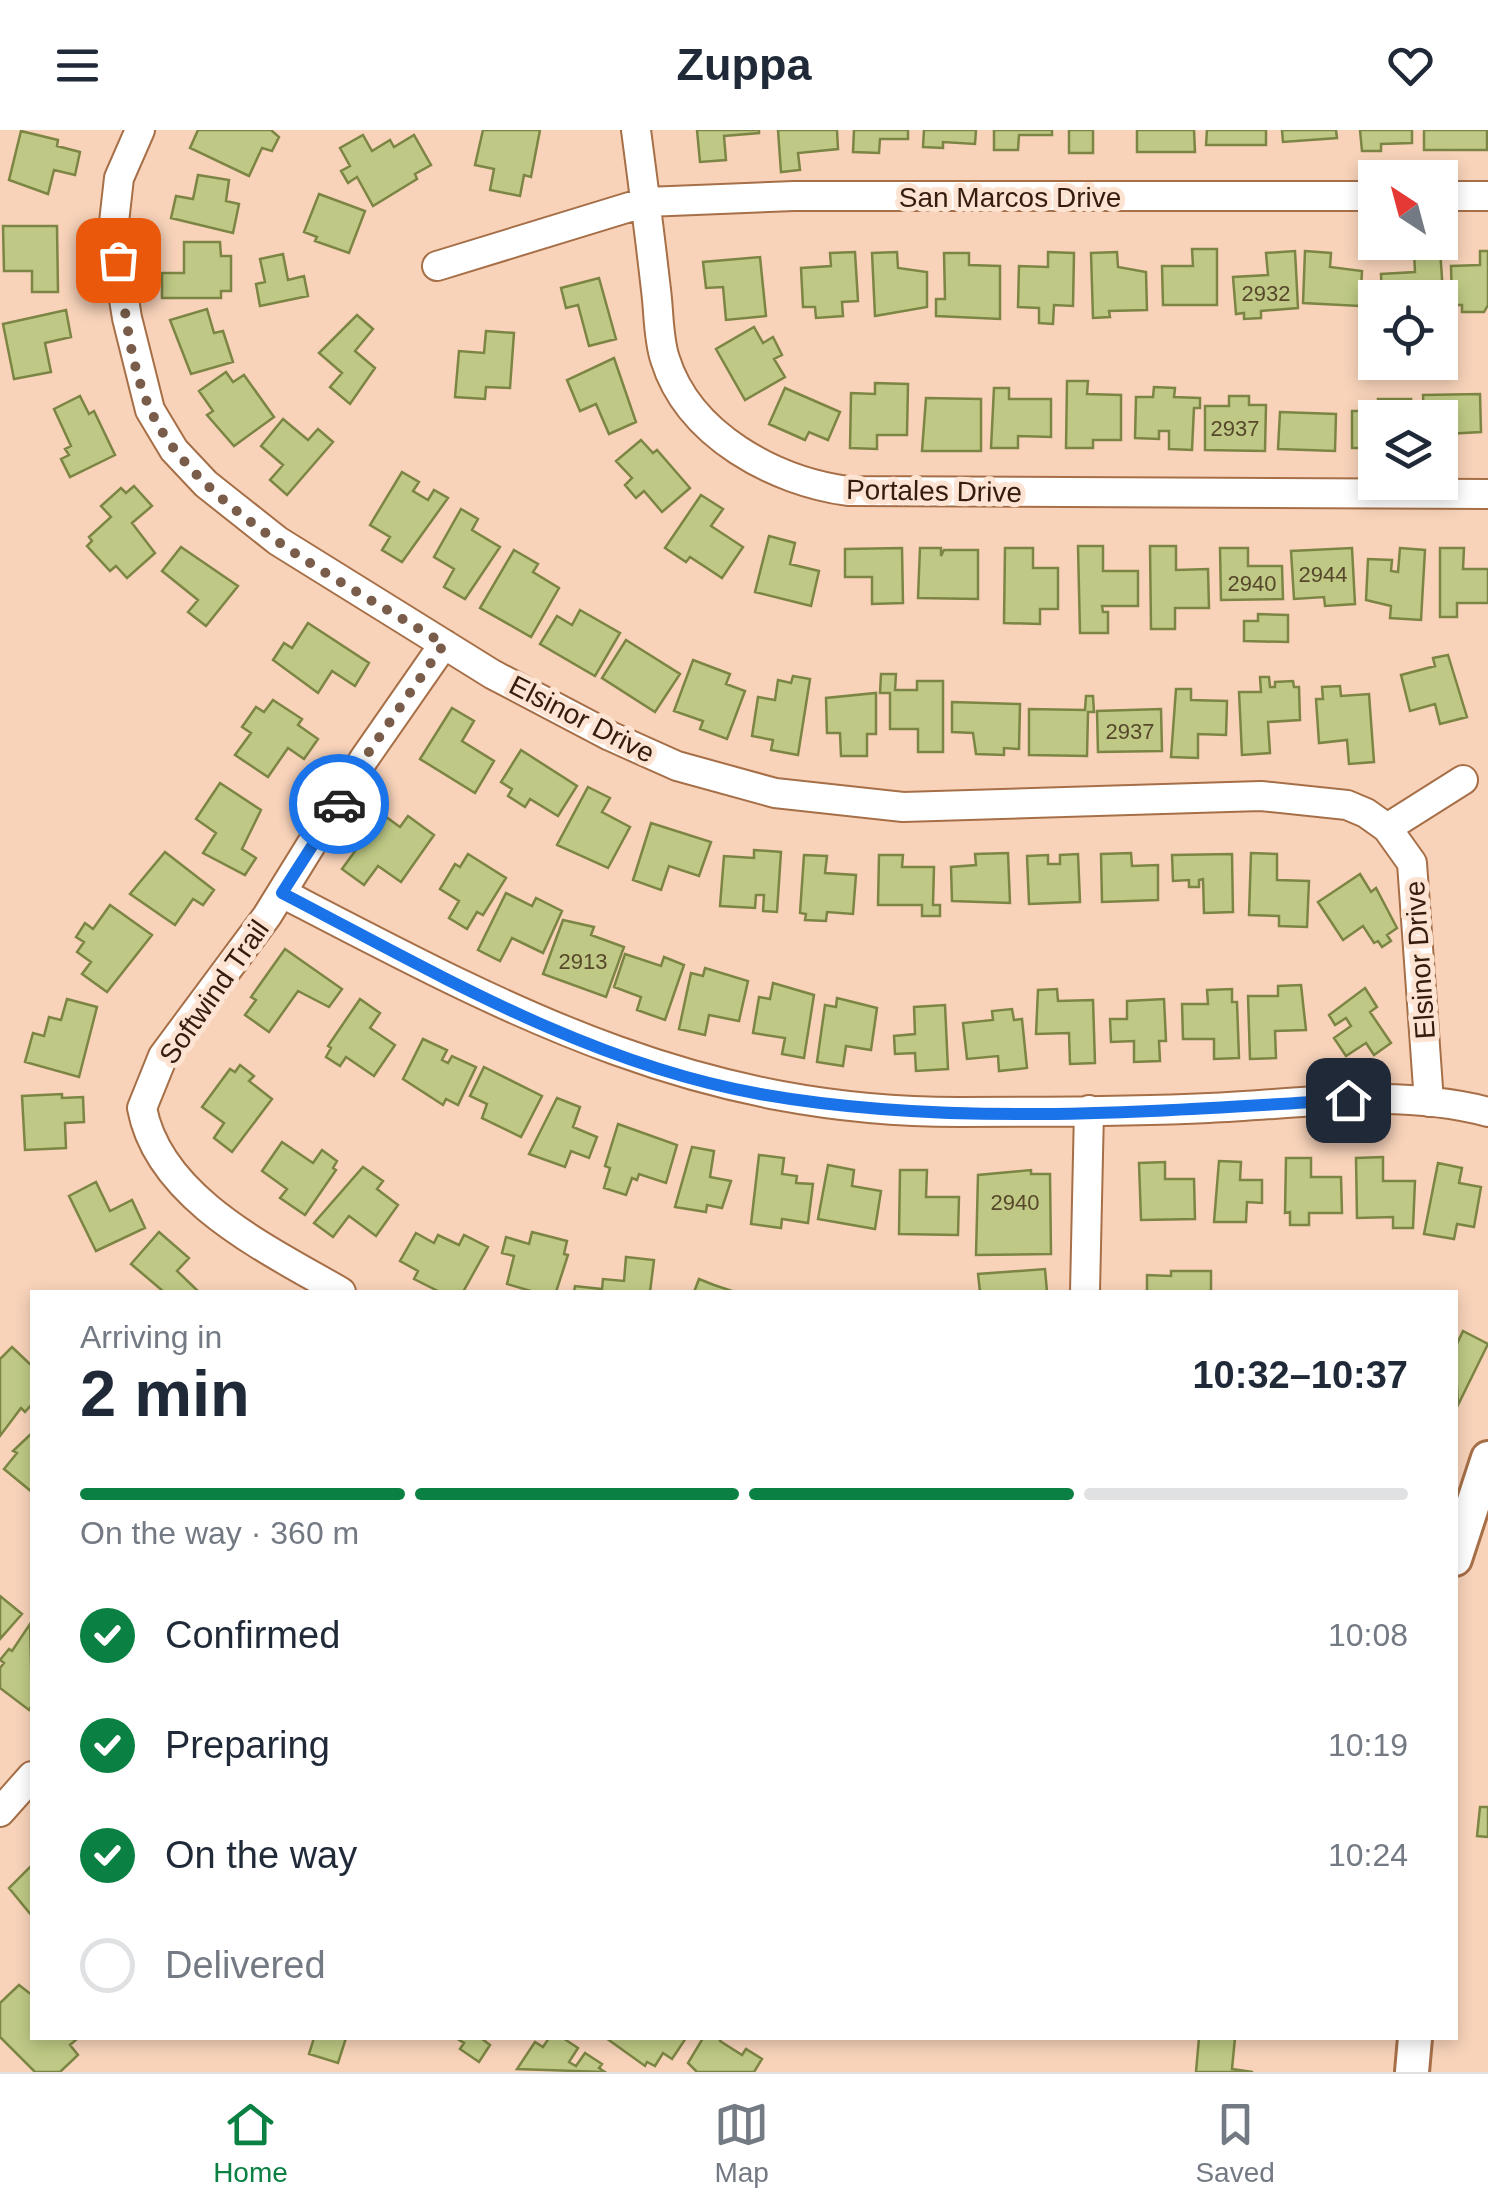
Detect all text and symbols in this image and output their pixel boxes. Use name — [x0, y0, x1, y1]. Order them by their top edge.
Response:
icon: menu — [50, 38, 105, 93]
icon: heart — [1383, 38, 1438, 93]
text: Zuppa — [677, 39, 811, 90]
north arrow — [1358, 160, 1458, 260]
map controls — [1358, 160, 1458, 500]
street label: San Marcos Drive — [899, 182, 1121, 213]
pin — [76, 218, 161, 303]
icon: bag — [91, 233, 146, 288]
button: locate — [1358, 280, 1458, 380]
house number: 2932 — [1242, 281, 1290, 306]
button: layers — [1358, 400, 1458, 500]
house number: 2937 — [1211, 416, 1259, 441]
street label: Portales Drive — [846, 474, 1022, 508]
house number: 2944 — [1299, 562, 1347, 587]
house number: 2940 — [1228, 571, 1276, 596]
street label: Elsinor Drive — [504, 669, 660, 769]
house number: 2937 — [1106, 719, 1154, 744]
courier — [289, 754, 389, 854]
icon: car — [312, 777, 367, 832]
street label: Elsinor Drive — [1399, 880, 1441, 1040]
street label: Softwind Trail — [153, 914, 275, 1070]
house number: 2913 — [559, 949, 607, 974]
pin — [1306, 1058, 1391, 1143]
icon: home — [1321, 1073, 1376, 1128]
house number: 2940 — [991, 1190, 1039, 1215]
text: Arriving in — [80, 1319, 222, 1355]
text: 10:32–10:37 — [1192, 1354, 1408, 1396]
text: 2 min — [80, 1357, 250, 1430]
text: On the way · 360 m — [80, 1515, 359, 1551]
icon: check — [80, 1608, 135, 1663]
text: Confirmed — [165, 1614, 340, 1656]
text: 10:08 — [1328, 1617, 1408, 1653]
icon: check — [80, 1718, 135, 1773]
text: Preparing — [165, 1724, 330, 1766]
text: 10:19 — [1328, 1727, 1408, 1763]
icon: check — [80, 1828, 135, 1883]
text: On the way — [165, 1834, 357, 1876]
text: 10:24 — [1328, 1837, 1408, 1873]
text: Delivered — [165, 1944, 326, 1986]
tab: Home — [213, 2097, 288, 2189]
tab: Map — [714, 2097, 769, 2189]
tab: Saved — [1195, 2097, 1275, 2189]

